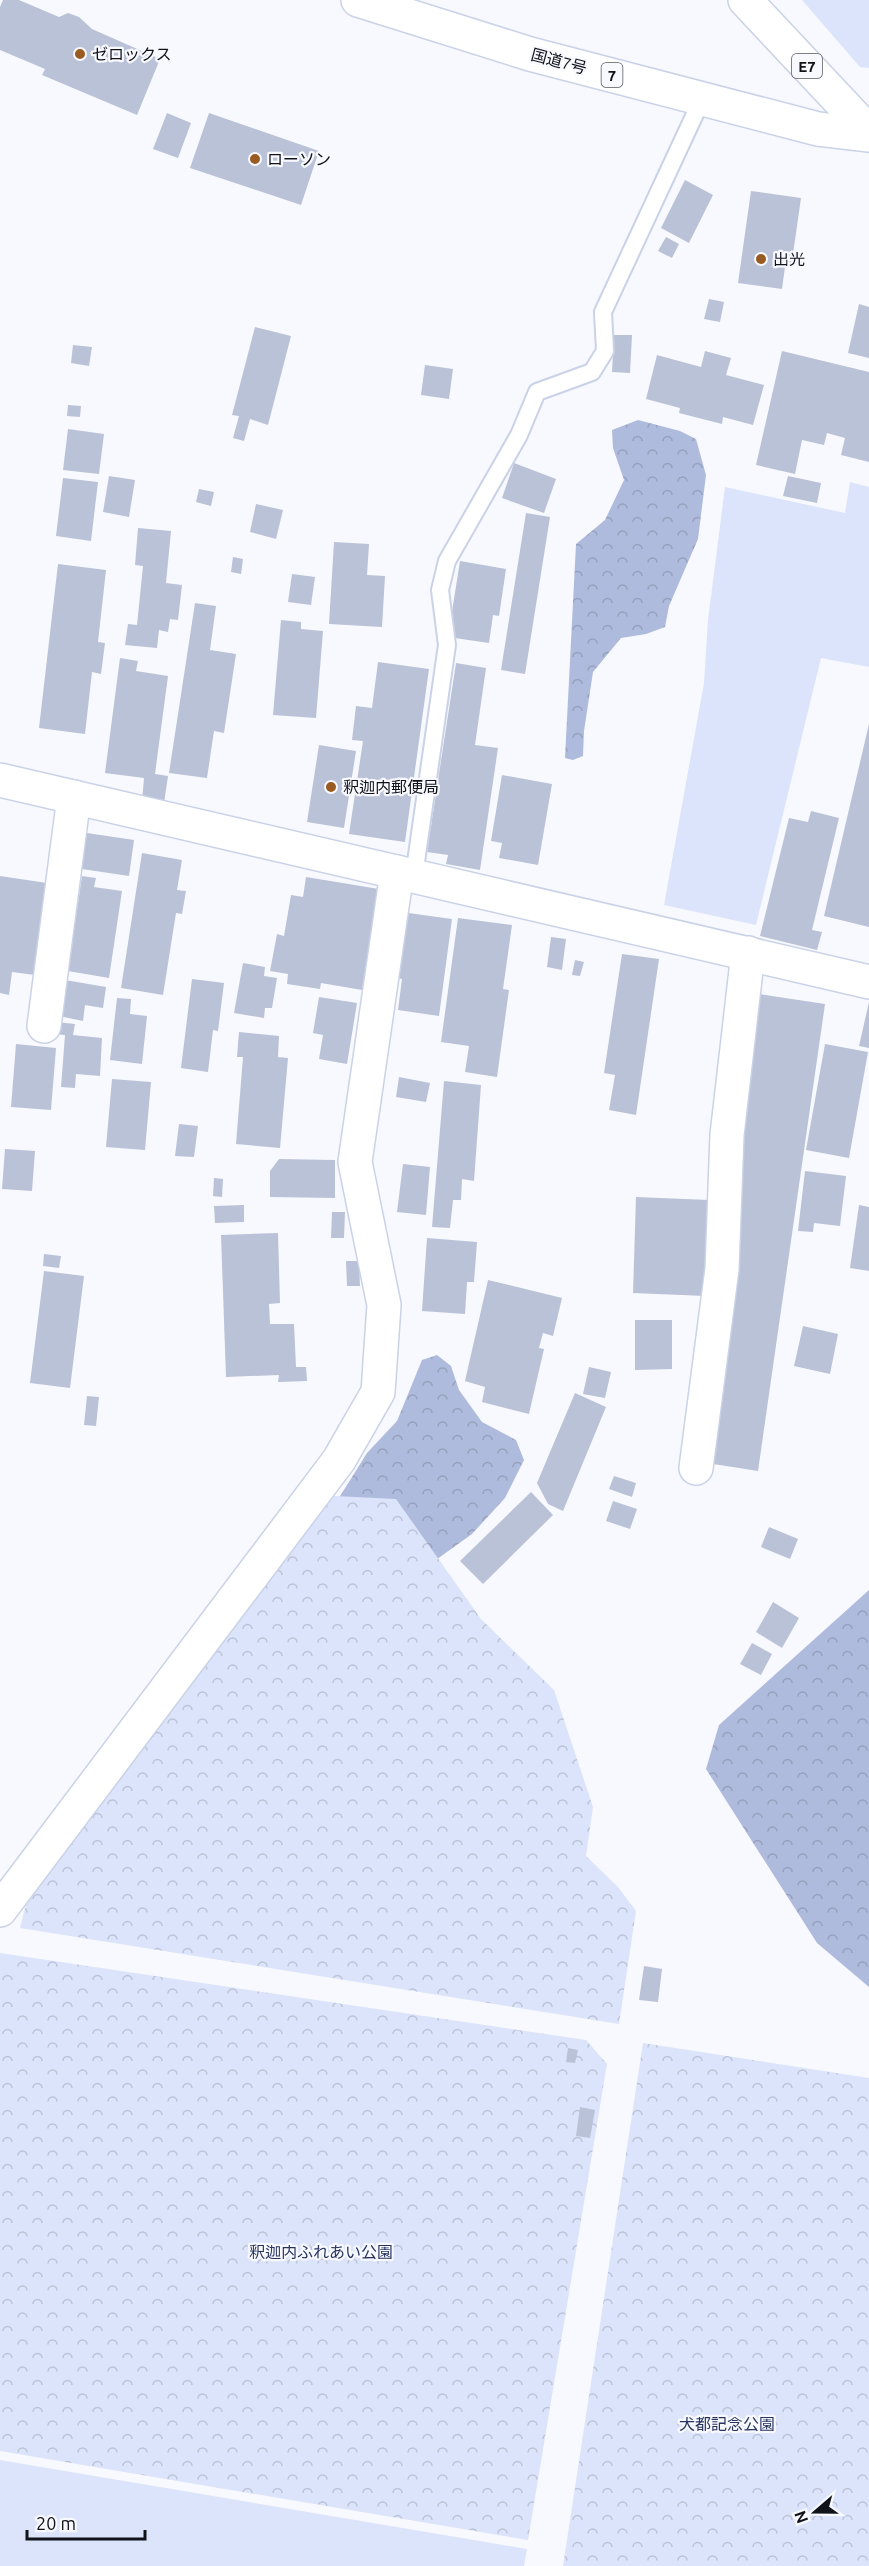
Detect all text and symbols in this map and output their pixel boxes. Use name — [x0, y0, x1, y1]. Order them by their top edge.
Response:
place label: ゼロックス — [92, 45, 172, 63]
street label: 国道7号 — [529, 45, 589, 77]
marker: ゼロックス — [73, 47, 87, 61]
road number: E7 — [792, 54, 822, 78]
road number: 7 — [602, 63, 622, 87]
place label: ローソン — [267, 150, 331, 168]
marker: ローソン — [248, 152, 262, 166]
place label: 出光 — [773, 250, 805, 268]
marker: 出光 — [754, 252, 768, 266]
place label: 釈迦内郵便局 — [343, 778, 439, 796]
marker: 釈迦内郵便局 — [324, 780, 338, 794]
park label: 釈迦内ふれあい公園 — [249, 2243, 393, 2261]
park label: 犬都記念公園 — [679, 2415, 775, 2433]
north arrow — [785, 2482, 845, 2542]
scale bar — [27, 2503, 146, 2541]
text: N — [790, 2508, 811, 2526]
text: 20 m — [36, 2513, 76, 2533]

